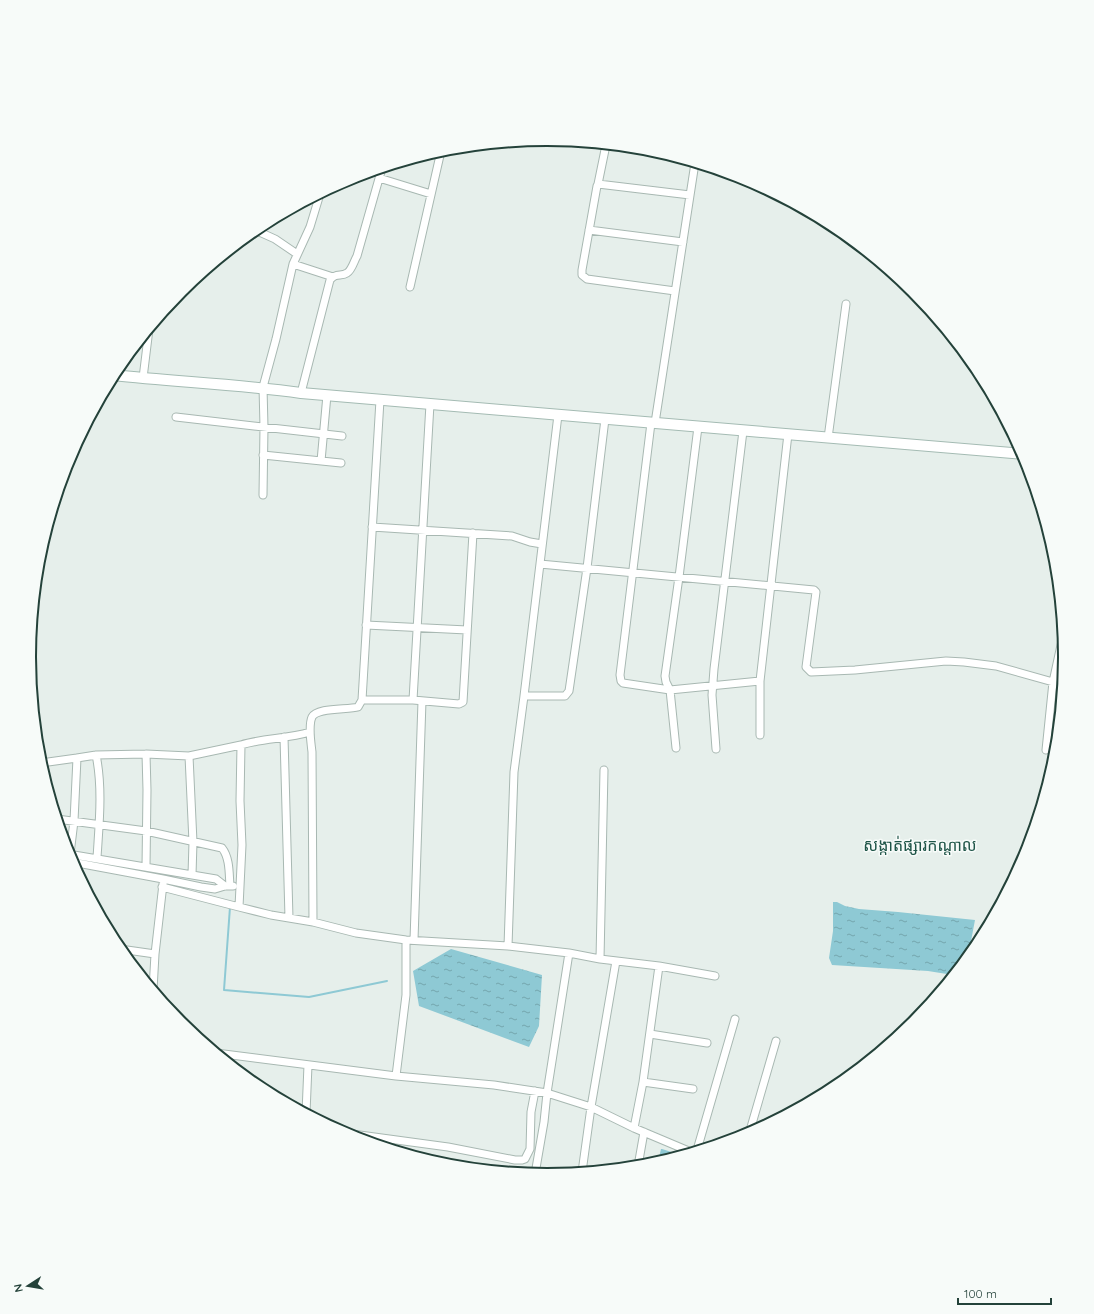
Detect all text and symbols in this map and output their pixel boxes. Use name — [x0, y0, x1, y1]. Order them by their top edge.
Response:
district label: សង្កាត់ផ្សារកណ្ដាល — [863, 835, 977, 855]
north arrow — [8, 1266, 48, 1306]
scale bar — [958, 1280, 1051, 1306]
text: N — [11, 1283, 26, 1293]
text: 100 m — [964, 1286, 997, 1301]

